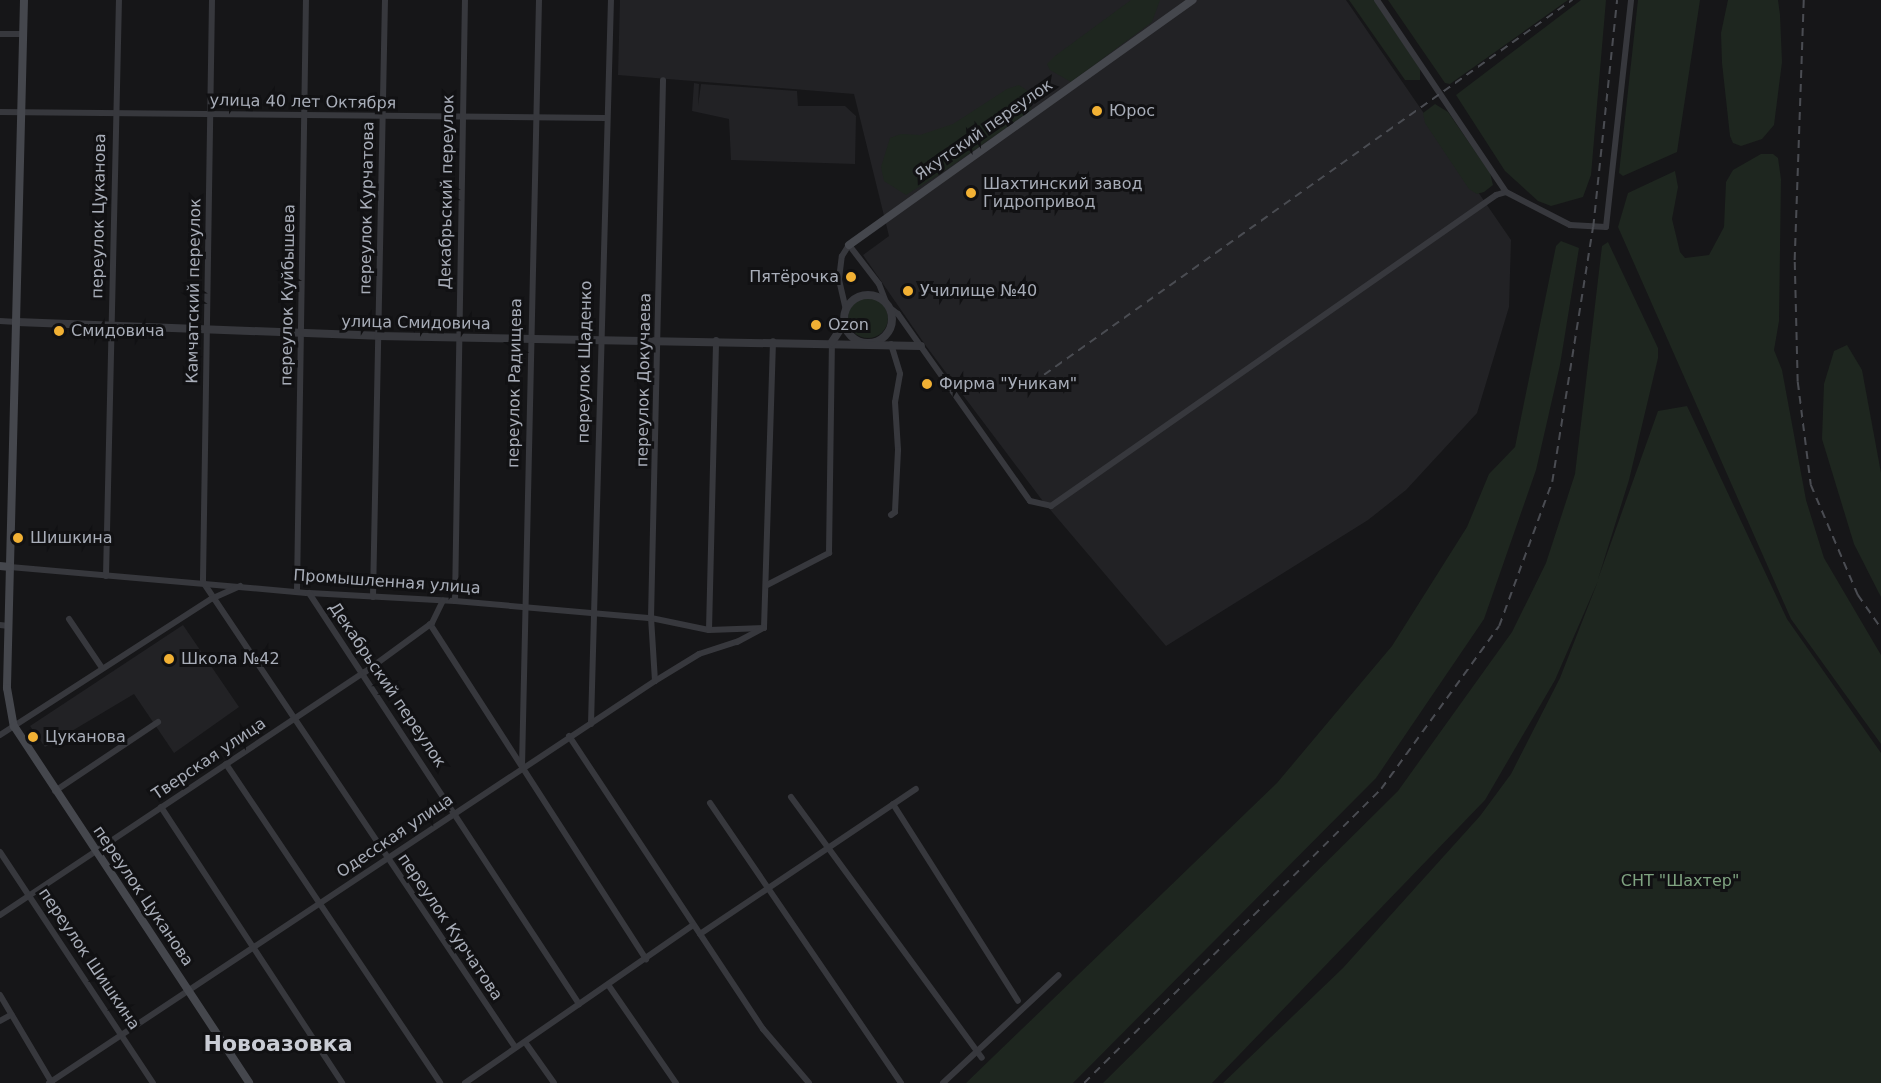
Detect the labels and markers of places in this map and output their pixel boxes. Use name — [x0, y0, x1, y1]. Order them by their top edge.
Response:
place label: Юрос — [1109, 101, 1155, 121]
marker: Юрос — [1090, 104, 1104, 118]
place label: Шахтинский завод Гидропривод — [983, 174, 1142, 212]
marker: Шахтинский завод Гидропривод — [964, 186, 978, 200]
place label: Пятёрочка — [749, 267, 839, 287]
marker: Пятёрочка — [844, 270, 858, 284]
place label: Училище №40 — [920, 281, 1037, 301]
marker: Училище №40 — [901, 284, 915, 298]
place label: Ozon — [828, 315, 869, 335]
marker: Ozon — [809, 318, 823, 332]
place label: Смидовича — [71, 321, 165, 341]
marker: Смидовича — [52, 324, 66, 338]
place label: Фирма "Уникам" — [939, 374, 1077, 394]
marker: Фирма "Уникам" — [920, 377, 934, 391]
place label: Шишкина — [30, 528, 112, 548]
marker: Шишкина — [11, 531, 25, 545]
place label: Школа №42 — [181, 649, 280, 669]
marker: Школа №42 — [162, 652, 176, 666]
place label: Цуканова — [45, 727, 126, 747]
marker: Цуканова — [26, 730, 40, 744]

